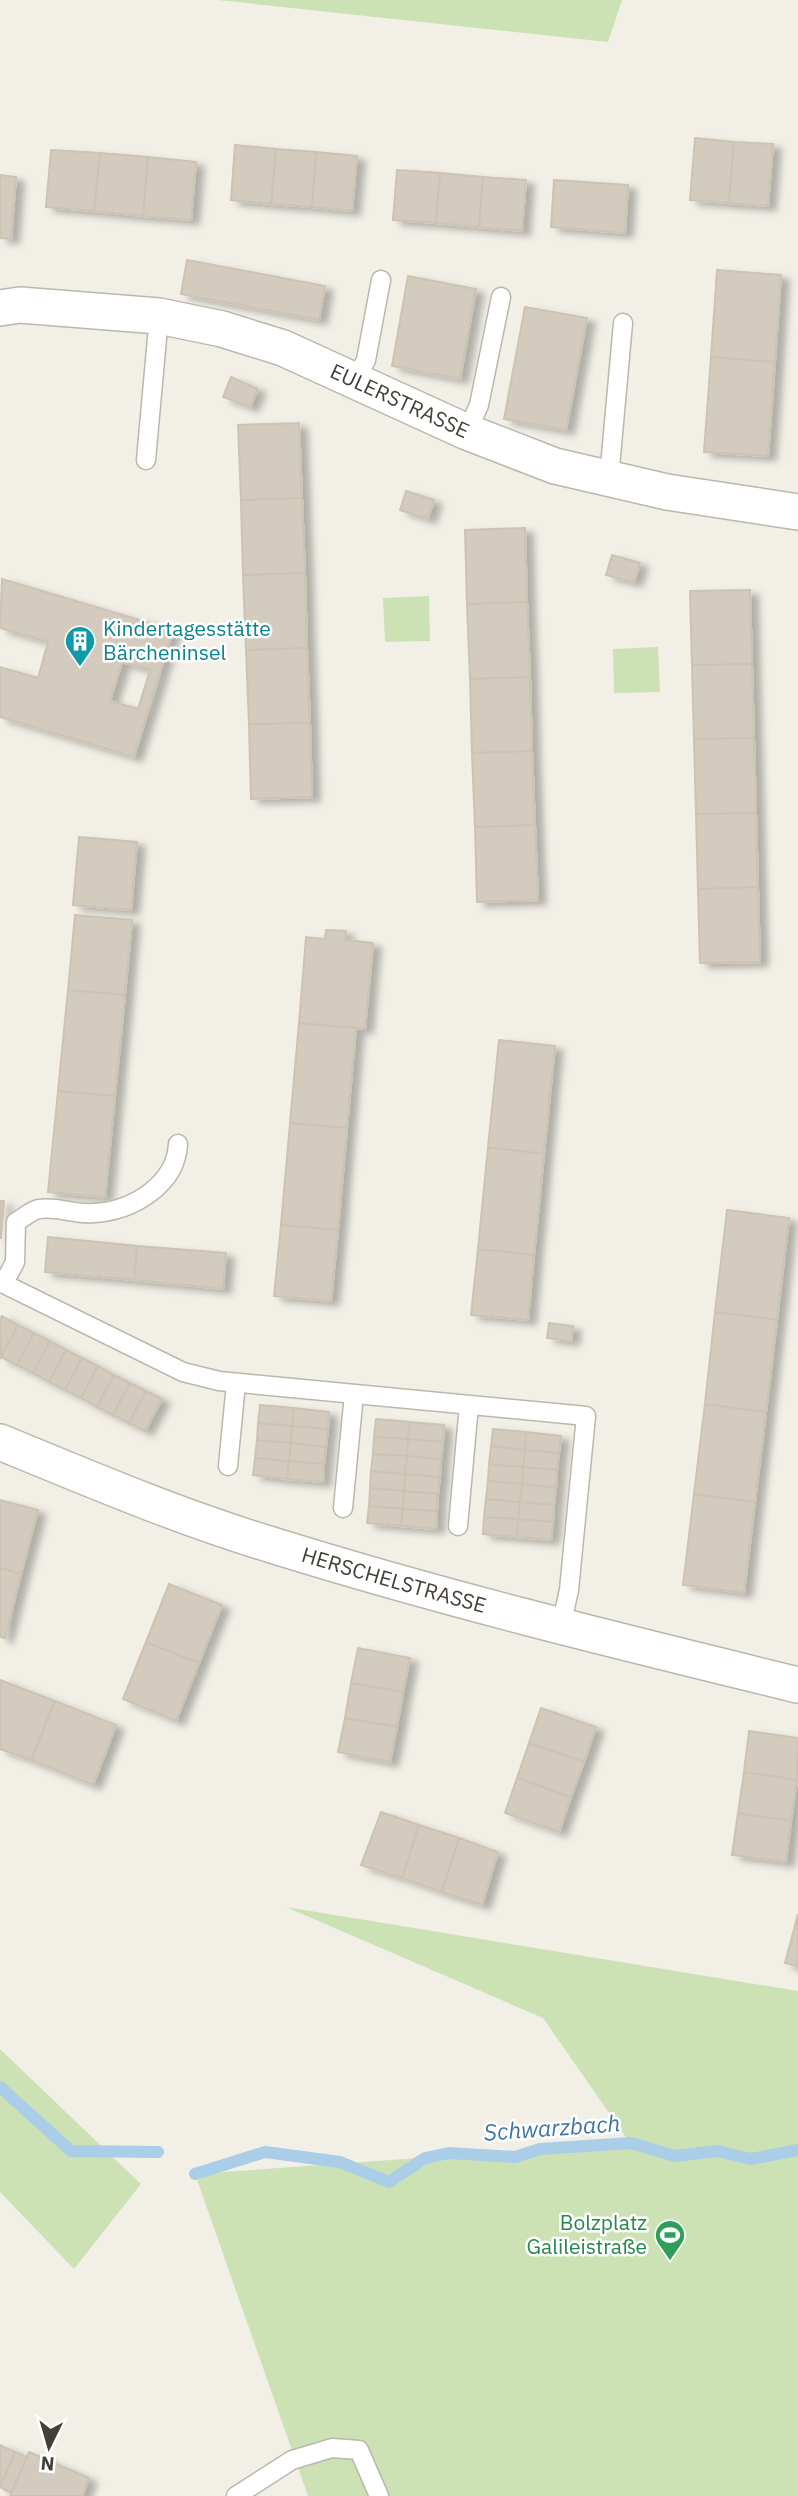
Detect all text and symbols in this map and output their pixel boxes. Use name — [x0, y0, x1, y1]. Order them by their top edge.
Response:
street label: EULERSTRASSE — [326, 356, 474, 444]
place label: Kindertagesstätte Bärcheninsel — [103, 614, 271, 666]
building icon: Kindertagesstätte Bärcheninsel — [63, 624, 97, 668]
street label: HERSCHELSTRASSE — [298, 1540, 490, 1619]
water label: Schwarzbach — [483, 2107, 621, 2147]
place label: Bolzplatz Galileistraße — [526, 2208, 647, 2260]
sports icon: Bolzplatz Galileistraße — [653, 2218, 687, 2262]
north arrow — [14, 2412, 84, 2482]
text: N — [40, 2451, 55, 2476]

